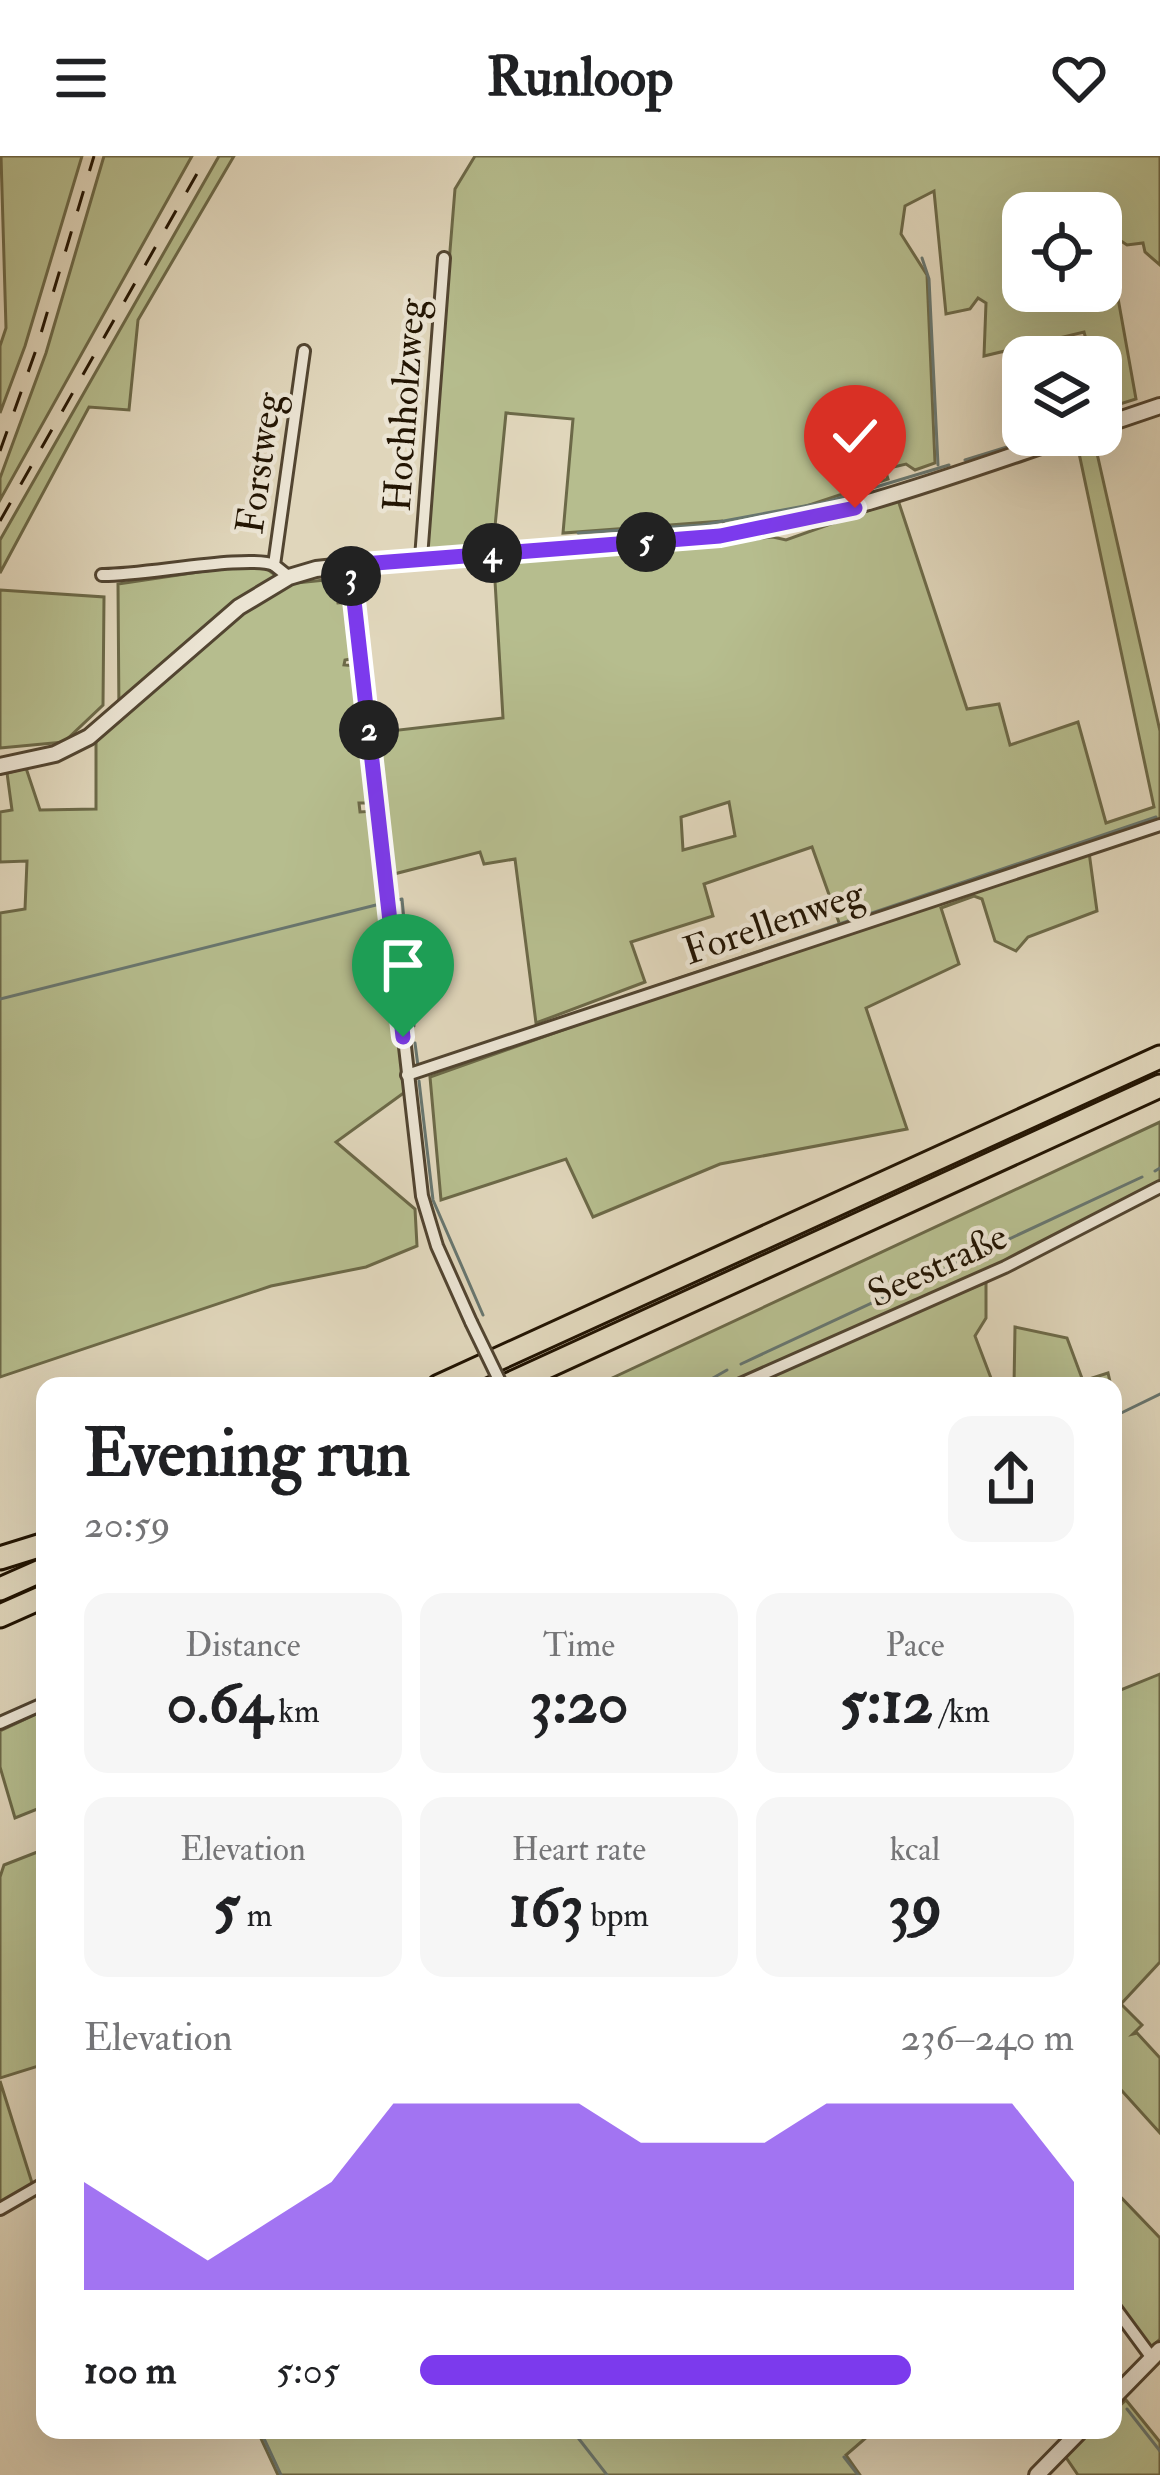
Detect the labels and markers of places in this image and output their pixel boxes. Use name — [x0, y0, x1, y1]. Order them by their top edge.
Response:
pin — [804, 385, 906, 508]
pin: 5 — [616, 512, 676, 572]
pin: 4 — [462, 523, 522, 583]
pin: 3 — [321, 546, 381, 606]
pin: 2 — [339, 700, 399, 760]
pin — [352, 914, 454, 1037]

